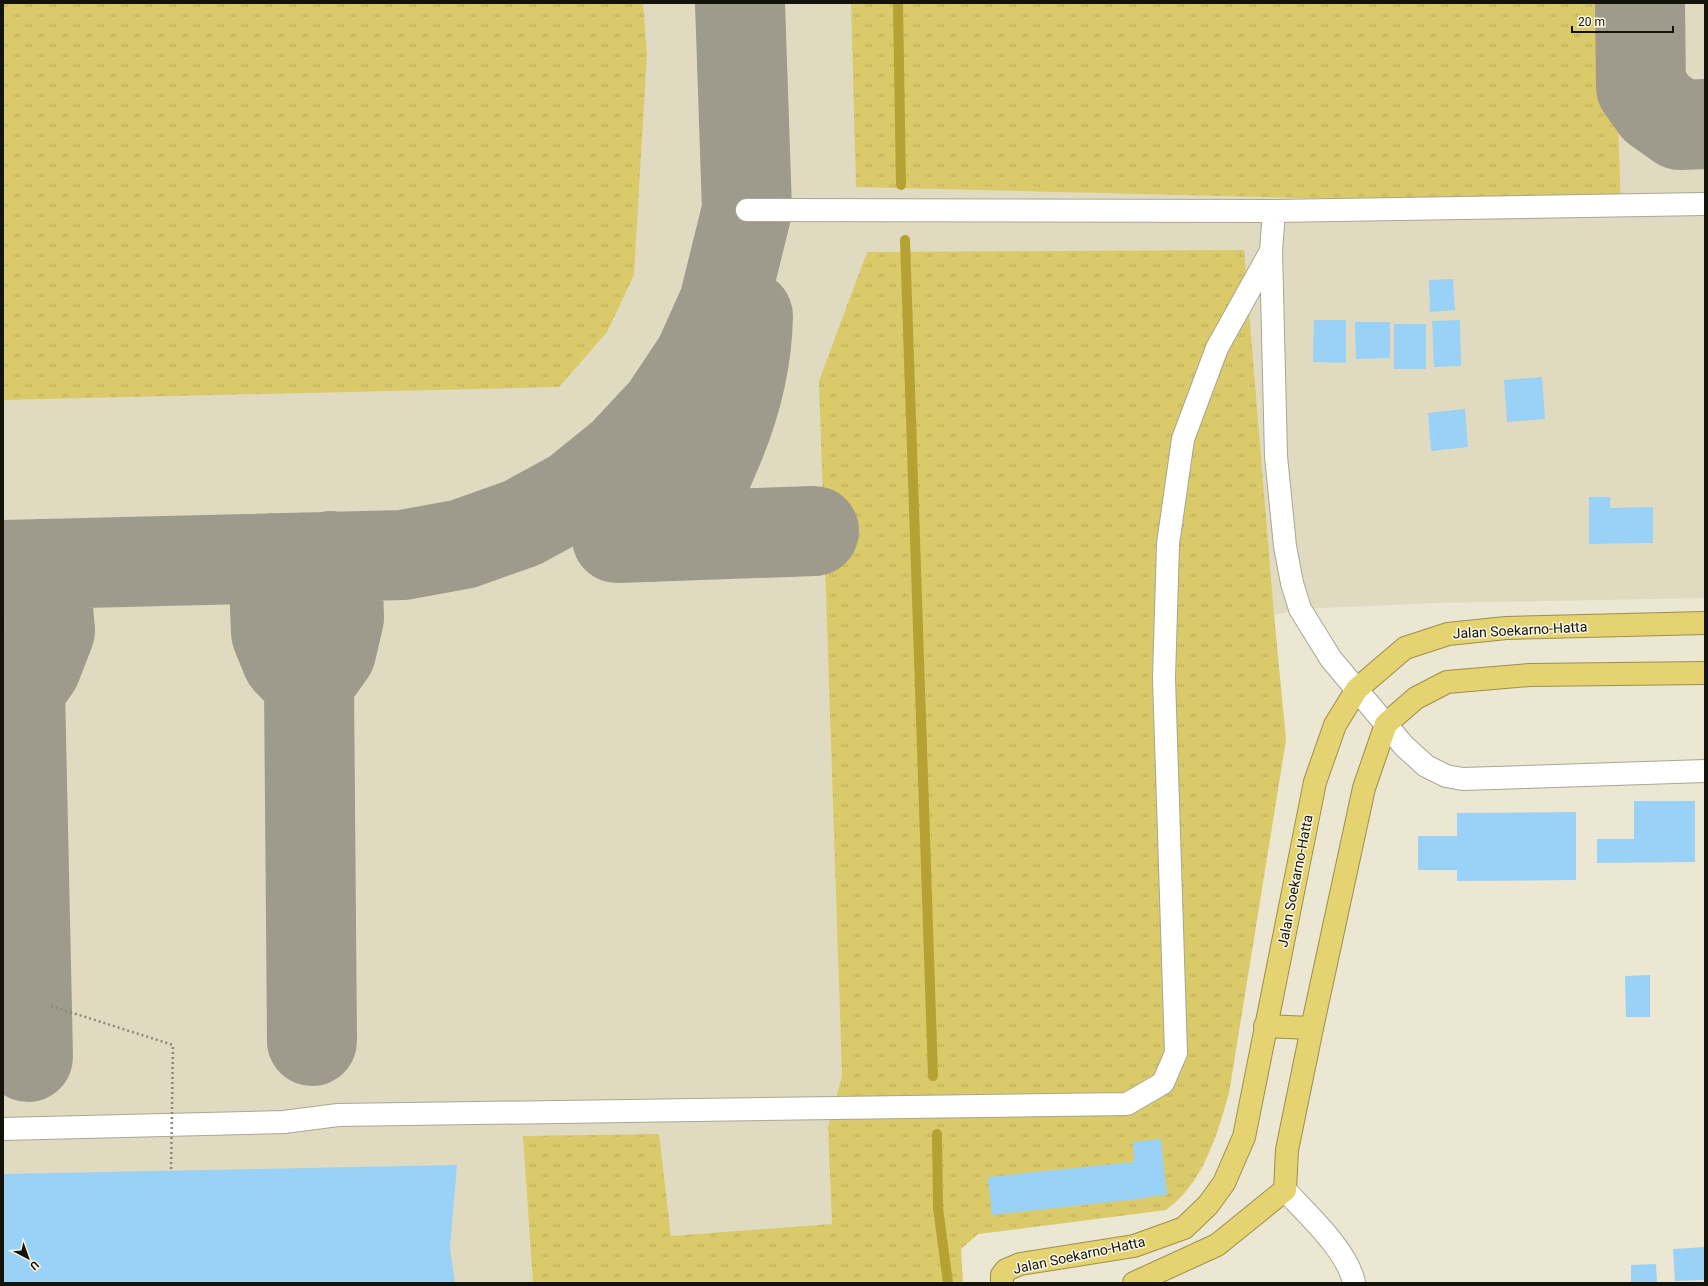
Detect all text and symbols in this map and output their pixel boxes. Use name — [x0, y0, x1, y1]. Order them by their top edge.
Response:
scale bar — [1572, 8, 1673, 34]
text: 20 m — [1578, 15, 1605, 29]
street label: Jalan Soekarno-Hatta — [1452, 618, 1588, 642]
street label: Jalan Soekarno-Hatta — [1274, 813, 1316, 949]
street label: Jalan Soekarno-Hatta — [1011, 1233, 1147, 1277]
north arrow — [8, 1238, 48, 1278]
text: U — [27, 1258, 41, 1272]

